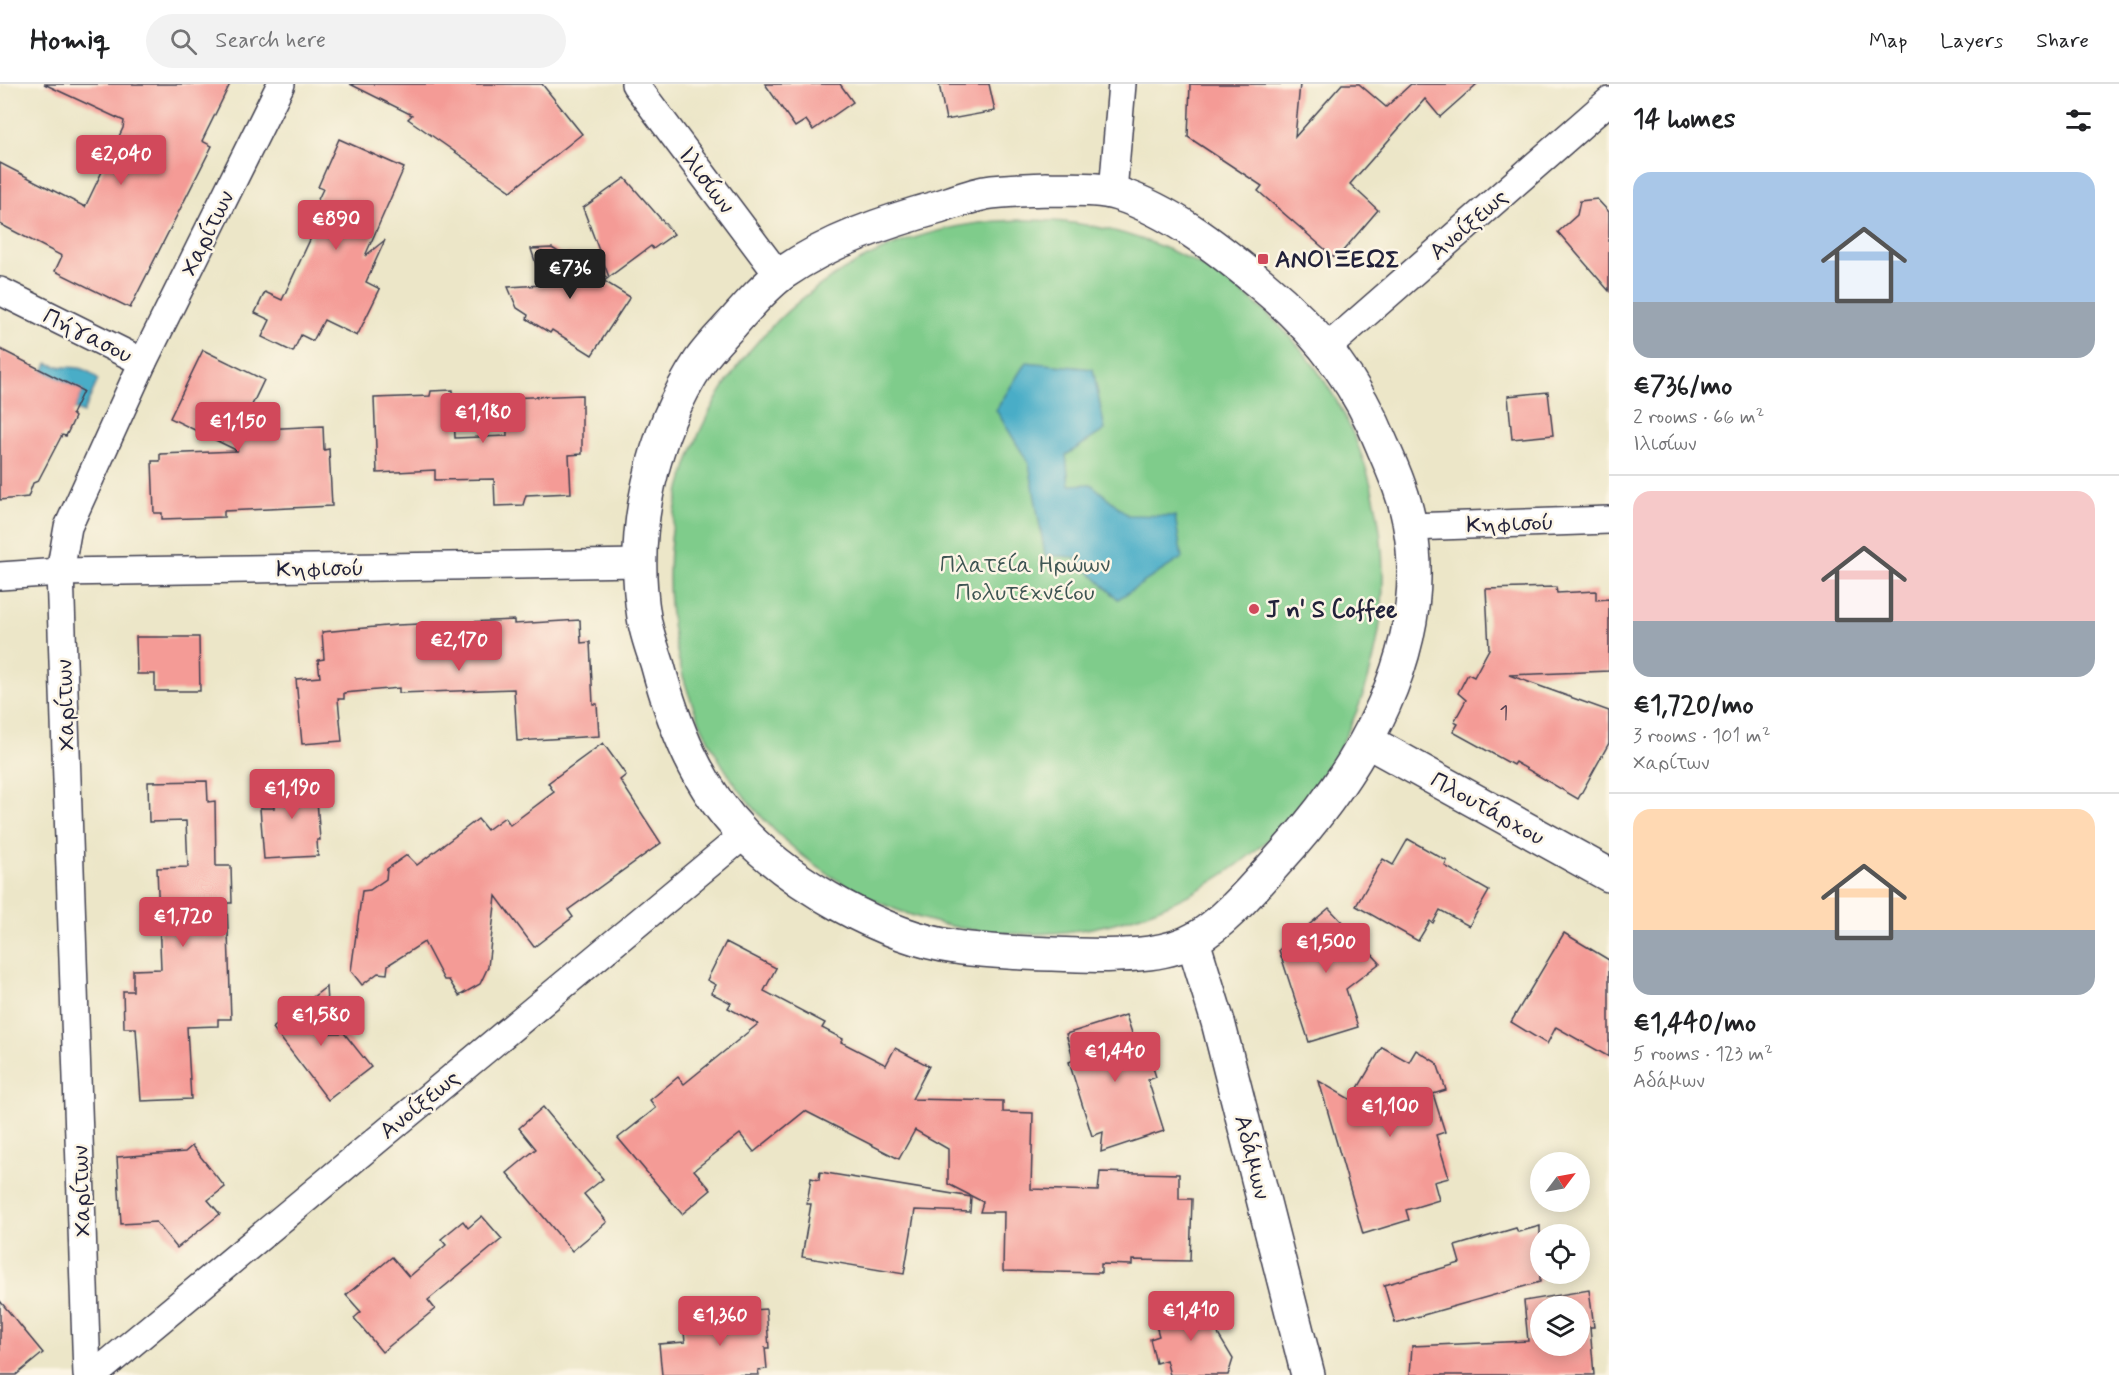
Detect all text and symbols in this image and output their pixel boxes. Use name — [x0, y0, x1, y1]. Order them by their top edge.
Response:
search box — [146, 14, 566, 68]
text: Homiq — [30, 23, 110, 60]
icon: search — [167, 25, 200, 58]
text: Search here — [215, 27, 326, 55]
text: Map — [1869, 27, 1907, 55]
text: Layers — [1940, 27, 2003, 55]
text: Share — [2036, 27, 2089, 55]
text: 14 homes — [1633, 103, 1735, 137]
icon: filters — [2062, 104, 2095, 137]
pin: €2,040 — [72, 135, 170, 186]
text: €2,040 — [90, 141, 152, 168]
street label: Ιλισίων — [670, 141, 741, 221]
street label: Ανοίξεως — [1423, 182, 1515, 268]
street label: Χαρίτων — [174, 186, 242, 282]
pin: €890 — [300, 200, 372, 251]
text: €890 — [312, 206, 360, 233]
icon: home — [1810, 211, 1918, 319]
place label: ΑΝΟΙΞΕΩΣ — [1275, 245, 1400, 276]
pin: €736 — [534, 249, 606, 300]
marker: ΑΝΟΙΞΕΩΣ — [1256, 252, 1270, 266]
text: €736 — [548, 255, 592, 282]
street label: Πήγασου — [37, 301, 137, 371]
text: €736/mo — [1633, 370, 1732, 404]
pin: €1,180 — [434, 393, 532, 444]
text: €1,180 — [455, 399, 511, 426]
pin: €1,150 — [189, 402, 287, 453]
text: 2 rooms · 66 m² — [1633, 404, 1764, 431]
text: €1,150 — [209, 408, 267, 435]
text: Ιλισίων — [1633, 431, 1697, 458]
street label: Κηφισού — [1466, 507, 1554, 542]
icon: home — [1810, 530, 1918, 638]
park label: Πλατεία Ηρώων Πολυτεχνείου — [940, 550, 1110, 609]
street label: Κηφισού — [276, 553, 364, 586]
place label: J n' S Coffee — [1266, 595, 1398, 626]
marker: J n' S Coffee — [1247, 602, 1261, 616]
pin: €2,170 — [410, 621, 508, 672]
text: €2,170 — [430, 627, 488, 654]
street label: Χαρίτων — [49, 659, 84, 751]
text: €1,720/mo — [1633, 689, 1754, 723]
house number: 1 — [1499, 699, 1509, 727]
text: 3 rooms · 101 m² — [1633, 723, 1771, 750]
text: Χαρίτων — [1633, 750, 1709, 777]
street label: Πλουτάρχου — [1425, 765, 1550, 853]
pin: €1,190 — [243, 769, 341, 820]
text: €1,190 — [264, 775, 320, 802]
icon: home — [1810, 848, 1918, 956]
pin: €1,720 — [134, 897, 232, 948]
text: €1,720 — [153, 903, 213, 930]
pin: €1,500 — [1277, 923, 1375, 974]
text: €1,500 — [1296, 929, 1356, 956]
pin: €1,580 — [272, 996, 370, 1047]
text: €1,580 — [291, 1002, 351, 1029]
text: €1,440/mo — [1633, 1007, 1756, 1041]
pin: €1,440 — [1066, 1032, 1164, 1083]
text: €1,440 — [1084, 1038, 1146, 1065]
text: 5 rooms · 123 m² — [1633, 1041, 1773, 1068]
street label: Ανοίξεως — [373, 1063, 467, 1147]
text: Αδάμων — [1633, 1068, 1705, 1095]
pin: €1,100 — [1341, 1087, 1439, 1138]
text: €1,100 — [1361, 1093, 1419, 1120]
street label: Αδάμων — [1226, 1112, 1277, 1203]
street label: Χαρίτων — [65, 1145, 100, 1237]
north arrow — [1530, 1152, 1590, 1212]
map controls — [1530, 1152, 1590, 1356]
button: locate — [1530, 1224, 1590, 1284]
pin: €1,410 — [1142, 1291, 1240, 1342]
pin: €1,360 — [671, 1296, 769, 1347]
button: layers — [1530, 1296, 1590, 1356]
text: €1,410 — [1162, 1297, 1220, 1324]
text: €1,360 — [692, 1302, 748, 1329]

